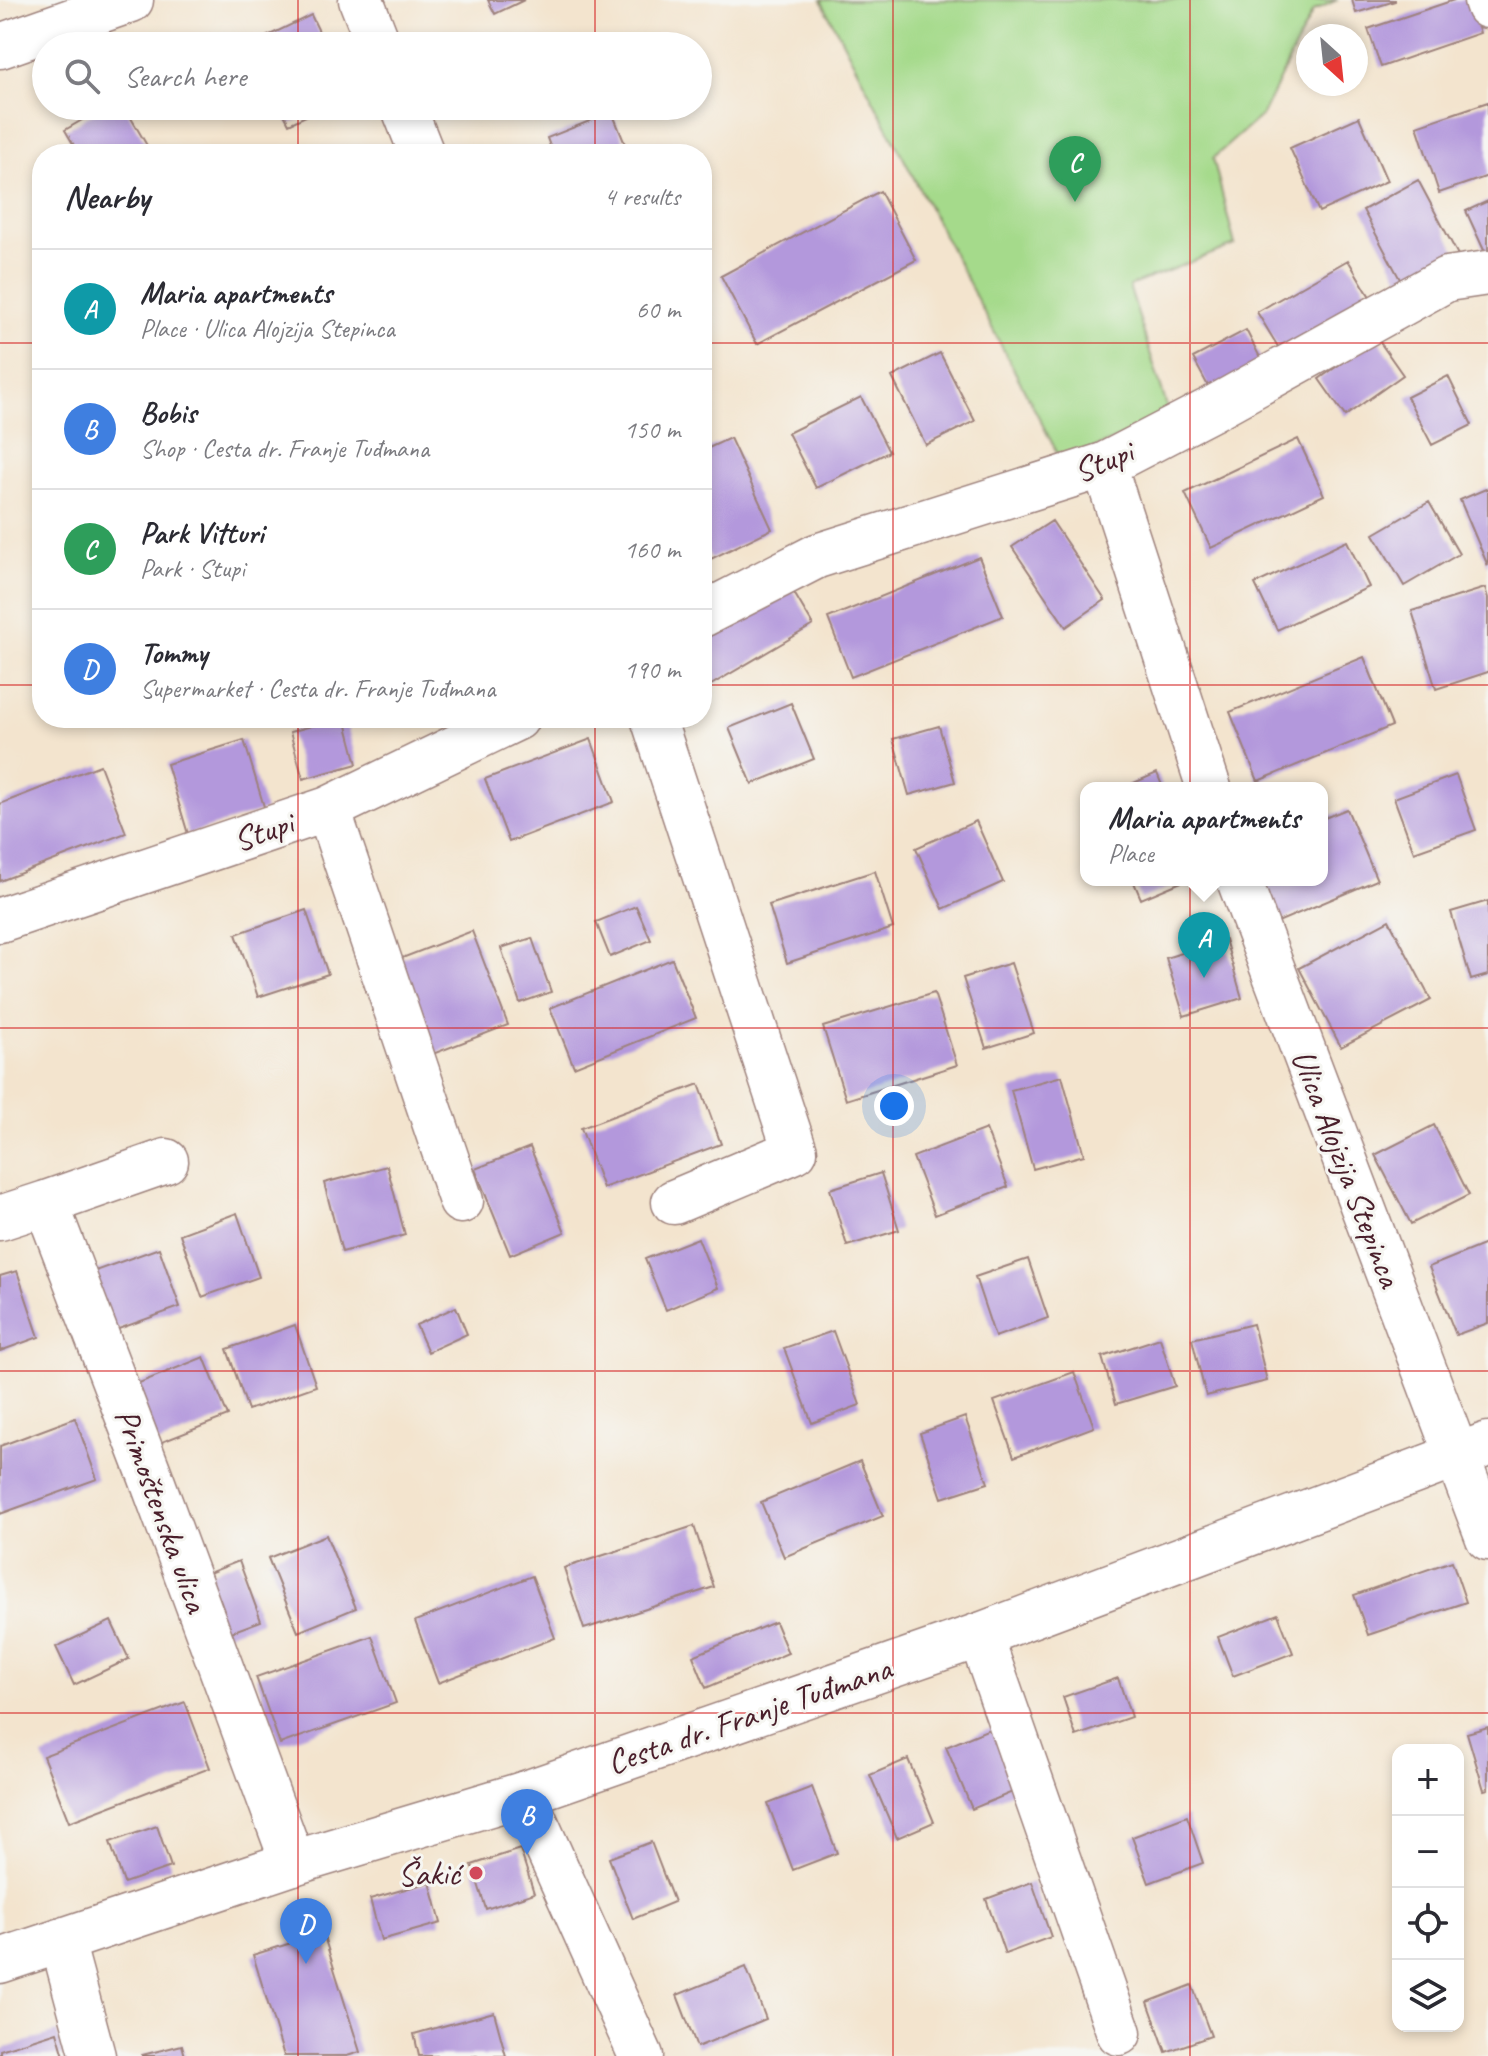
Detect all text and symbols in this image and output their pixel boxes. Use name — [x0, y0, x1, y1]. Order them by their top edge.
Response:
north arrow — [1296, 24, 1368, 96]
search box — [32, 32, 712, 120]
icon: search — [60, 54, 104, 98]
text: Search here — [124, 57, 246, 95]
pin: C — [1049, 136, 1101, 202]
text: Nearby — [64, 175, 150, 218]
text: 4 results — [604, 180, 680, 213]
text: Maria apartments — [140, 274, 332, 312]
text: A — [83, 293, 97, 326]
text: 60 m — [636, 293, 680, 326]
text: Place · Ulica Alojzija Stepinca — [140, 312, 395, 345]
text: Bobis — [140, 394, 196, 432]
text: B — [83, 413, 97, 446]
text: 150 m — [624, 413, 680, 446]
street label: Stupi — [1067, 428, 1142, 492]
text: Shop · Cesta dr. Franje Tuđmana — [140, 432, 429, 465]
text: Park Vitturi — [140, 514, 264, 552]
text: C — [84, 533, 96, 566]
text: 160 m — [624, 533, 680, 566]
text: Park · Stupi — [140, 552, 245, 585]
text: Tommy — [140, 634, 208, 672]
text: D — [82, 653, 98, 686]
text: 190 m — [624, 653, 680, 686]
text: Supermarket · Cesta dr. Franje Tuđmana — [140, 672, 495, 705]
popup — [1080, 782, 1328, 886]
text: Maria apartments — [1108, 799, 1300, 837]
street label: Stupi — [228, 800, 302, 861]
text: Place — [1108, 837, 1154, 870]
pin: A — [1178, 912, 1230, 978]
street label: Ulica Alojzija Stepinca — [1282, 1043, 1413, 1295]
your location — [874, 1086, 914, 1126]
street label: Primoštenska ulica — [105, 1402, 220, 1620]
street label: Cesta dr. Franje Tuđmana — [601, 1645, 899, 1784]
map controls — [1392, 1744, 1464, 2032]
button: + — [1392, 1744, 1464, 1816]
pin: B — [501, 1789, 553, 1855]
button: − — [1392, 1816, 1464, 1888]
place label: Šakić — [398, 1852, 465, 1895]
marker: Šakić — [467, 1864, 485, 1882]
button: locate — [1392, 1888, 1464, 1960]
pin: D — [280, 1898, 332, 1964]
button: layers — [1392, 1960, 1464, 2032]

